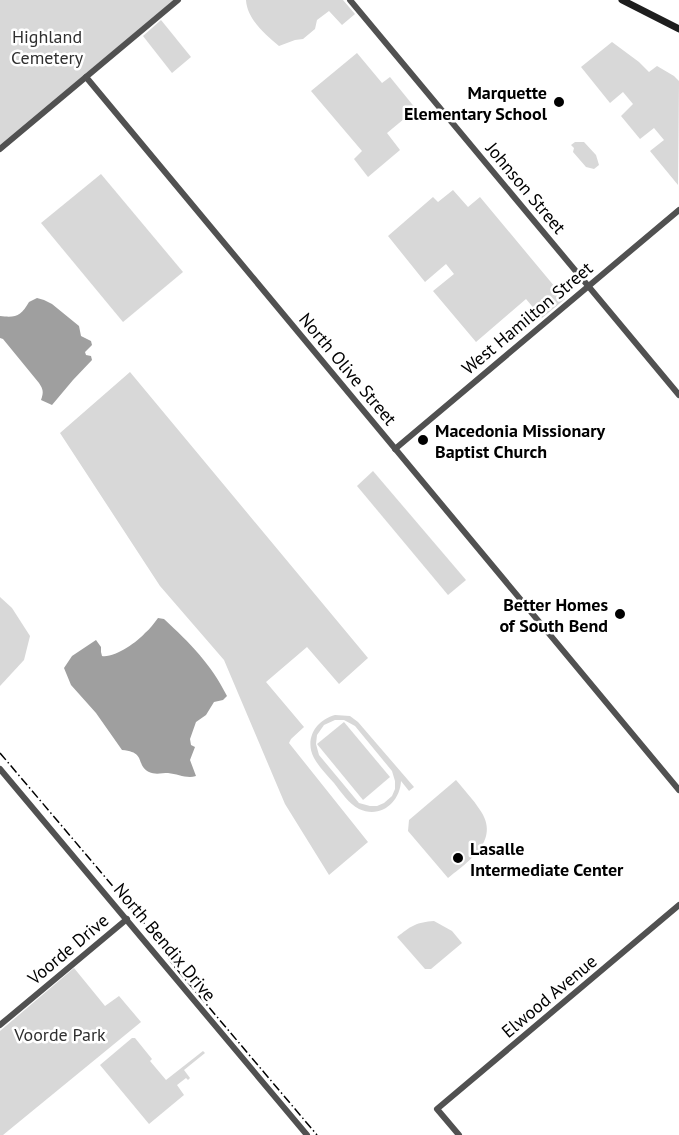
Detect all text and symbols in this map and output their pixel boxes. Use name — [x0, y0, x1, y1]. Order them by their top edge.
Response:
park label: Highland Cemetery — [11, 25, 84, 69]
place label: Marquette Elementary School — [404, 81, 548, 125]
marker: Marquette Elementary School — [552, 95, 566, 109]
street label: Johnson Street — [480, 137, 571, 238]
street label: West Hamilton Street — [457, 257, 597, 379]
street label: North Olive Street — [294, 308, 402, 430]
place label: Macedonia Missionary Baptist Church — [435, 419, 605, 463]
marker: Macedonia Missionary Baptist Church — [416, 433, 430, 447]
place label: Better Homes of South Bend — [499, 593, 608, 637]
marker: Better Homes of South Bend — [613, 607, 627, 621]
place label: Lasalle Intermediate Center — [470, 837, 624, 881]
marker: Lasalle Intermediate Center — [451, 851, 465, 865]
street label: North Bendix Drive — [109, 878, 221, 1006]
street label: Voorde Drive — [22, 909, 113, 990]
street label: Elwood Avenue — [497, 949, 601, 1043]
park label: Voorde Park — [13, 1023, 106, 1046]

